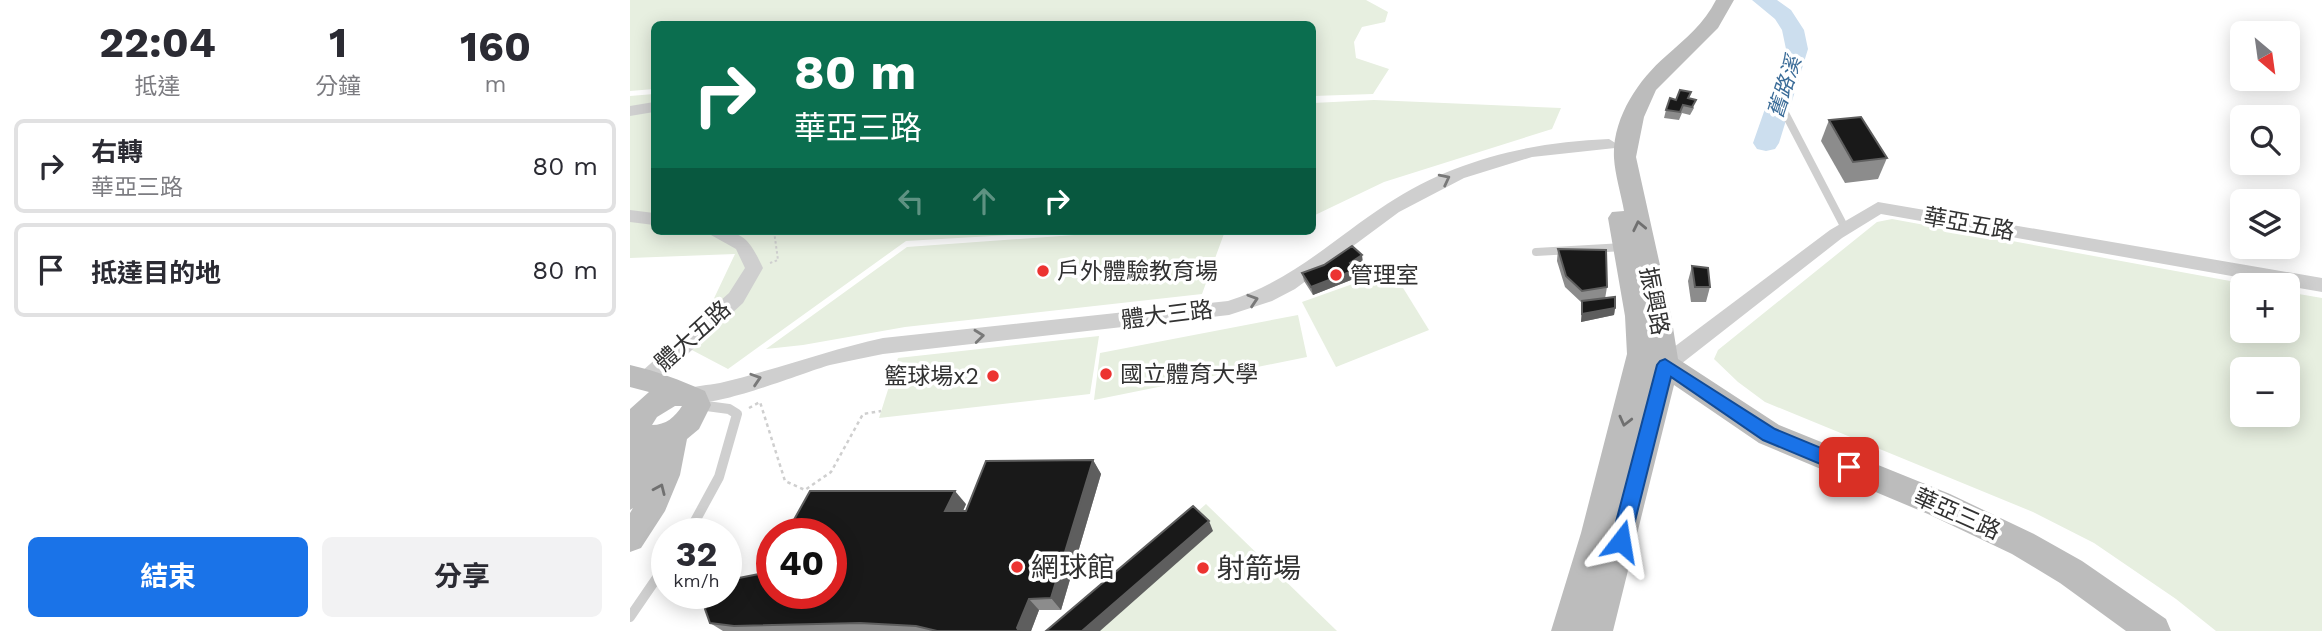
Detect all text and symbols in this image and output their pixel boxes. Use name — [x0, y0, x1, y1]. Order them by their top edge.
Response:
text: 22:04 — [99, 18, 216, 67]
text: 1 — [329, 18, 347, 67]
north arrow — [2230, 21, 2300, 91]
map controls — [2230, 21, 2300, 427]
text: 160 — [460, 22, 531, 71]
text: 80 m — [794, 43, 916, 101]
icon: right — [679, 49, 770, 140]
water label: 舊路溪 — [1762, 50, 1807, 121]
text: m — [484, 71, 506, 98]
text: 抵達 — [134, 73, 180, 100]
text: 分鐘 — [315, 73, 361, 100]
button: search — [2230, 105, 2300, 175]
text: 華亞三路 — [794, 109, 922, 147]
text: 右轉 — [91, 137, 143, 167]
icon: right — [32, 147, 70, 185]
text: 80 m — [532, 151, 598, 181]
text: 華亞三路 — [91, 174, 183, 201]
one-way arrow — [1437, 174, 1450, 188]
icon: left — [892, 182, 930, 220]
icon: ahead — [965, 182, 1003, 220]
icon: right — [1038, 182, 1076, 220]
button: layers — [2230, 189, 2300, 259]
street label: 華亞五路 — [1921, 203, 2017, 245]
one-way arrow — [1632, 220, 1647, 232]
icon: arrive — [32, 251, 70, 289]
text: 80 m — [532, 255, 598, 285]
text: 抵達目的地 — [91, 258, 221, 288]
place label: 戶外體驗教育場 — [1057, 258, 1218, 285]
place label: 管理室 — [1350, 262, 1419, 289]
marker: 戶外體驗教育場 — [1035, 263, 1051, 279]
street label: 振興路 — [1634, 265, 1674, 337]
marker: 管理室 — [1328, 267, 1344, 283]
button: + — [2230, 273, 2300, 343]
one-way arrow — [1246, 294, 1258, 308]
street label: 體大五路 — [650, 295, 736, 377]
street label: 體大三路 — [1120, 296, 1214, 334]
one-way arrow — [973, 329, 985, 344]
button: − — [2230, 357, 2300, 427]
place label: 國立體育大學 — [1120, 361, 1258, 388]
place label: 籃球場x2 — [884, 363, 979, 390]
marker: 國立體育大學 — [1098, 366, 1114, 382]
marker: 籃球場x2 — [985, 368, 1001, 384]
one-way arrow — [750, 373, 762, 387]
one-way arrow — [1619, 415, 1634, 427]
pin — [1819, 437, 1879, 497]
icon: arrive — [1830, 448, 1868, 486]
street label: 華亞三路 — [1909, 483, 2005, 545]
one-way arrow — [652, 484, 666, 496]
position arrow — [1584, 504, 1658, 578]
speed limit sign: 40 — [756, 518, 847, 609]
text: 32 — [676, 533, 717, 575]
button: 結束 — [28, 537, 308, 617]
button: 分享 — [322, 537, 602, 617]
place label: 網球館 — [1031, 551, 1115, 584]
place label: 射箭場 — [1217, 552, 1301, 585]
marker: 網球館 — [1009, 559, 1025, 575]
marker: 射箭場 — [1195, 560, 1211, 576]
text: km/h — [673, 570, 720, 591]

